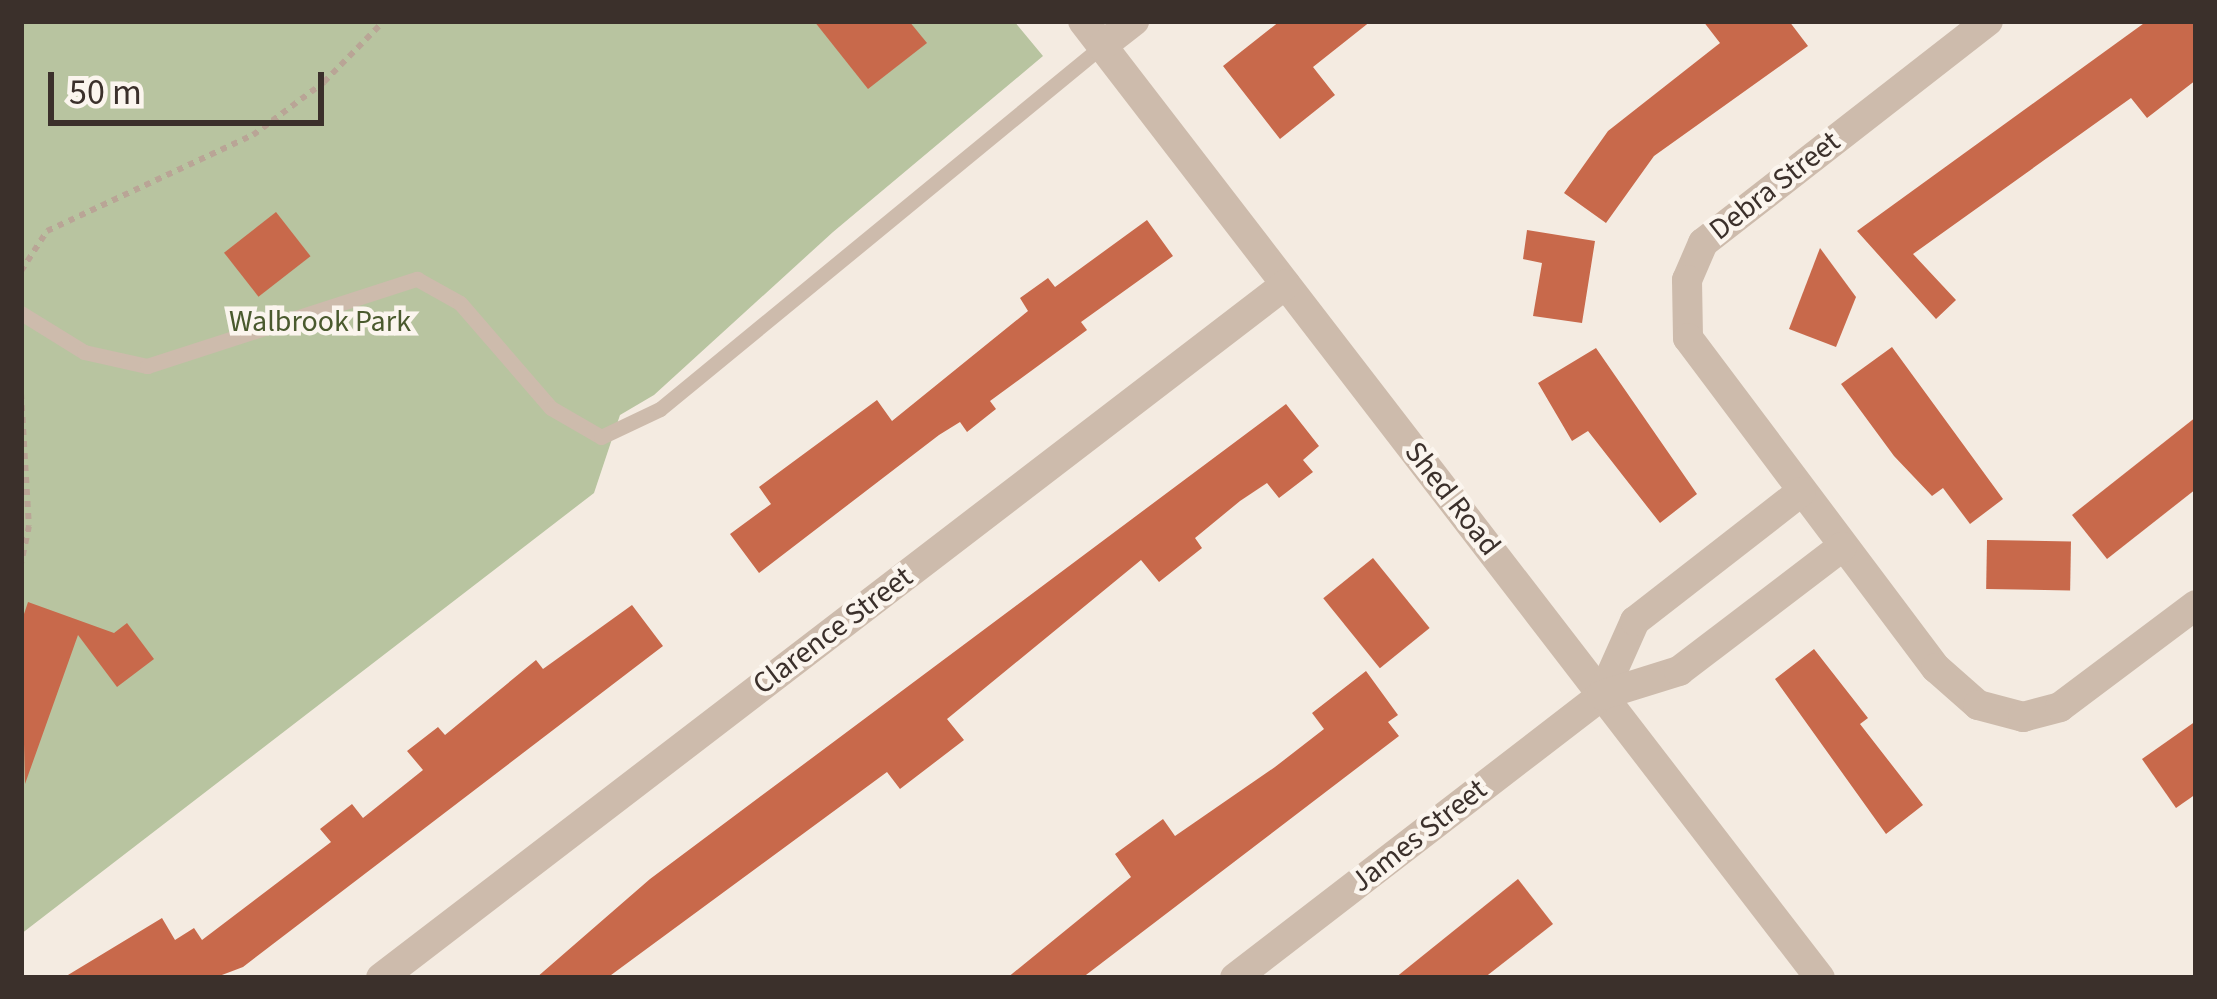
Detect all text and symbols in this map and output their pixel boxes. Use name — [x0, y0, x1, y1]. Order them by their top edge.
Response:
scale bar — [54, 48, 330, 122]
text: 50 m — [69, 67, 142, 118]
street label: Debra Street — [1702, 124, 1848, 248]
park label: Walbrook Park — [229, 304, 411, 340]
street label: Shed Road — [1396, 435, 1508, 563]
street label: Clarence Street — [746, 559, 920, 703]
street label: James Street — [1344, 772, 1494, 900]

